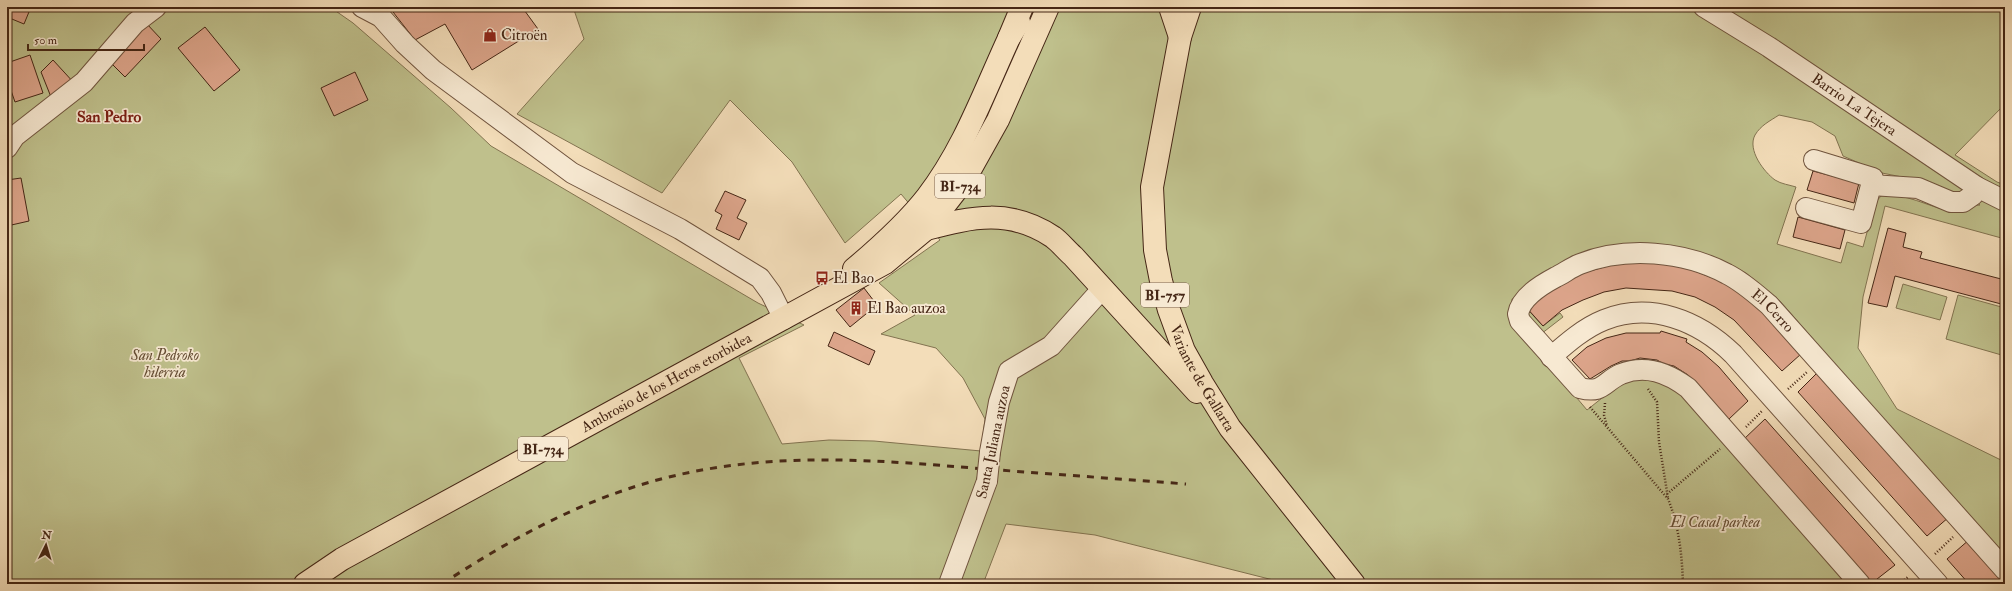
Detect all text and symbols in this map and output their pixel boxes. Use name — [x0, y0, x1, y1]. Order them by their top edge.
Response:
scale bar — [28, 26, 144, 52]
place label: Citroën — [501, 26, 548, 45]
shop icon: Citroën — [482, 27, 498, 43]
text: 50 m — [34, 33, 58, 48]
street label: Barrio La Tejera — [1808, 69, 1901, 141]
district label: San Pedro — [77, 107, 141, 127]
road number: BI-734 — [935, 174, 985, 198]
place label: El Bao — [833, 269, 874, 288]
bus stop icon: El Bao — [814, 270, 830, 286]
road number: BI-757 — [1141, 283, 1189, 307]
street label: El Cerro — [1747, 285, 1798, 337]
place label: El Bao auzoa — [867, 299, 947, 318]
building icon: El Bao auzoa — [848, 300, 864, 316]
street label: Variante de Gallarta — [1165, 322, 1239, 436]
street label: Ambrosio de los Heros etorbidea — [577, 328, 756, 437]
park label: San Pedroko hilerria — [130, 346, 199, 382]
street label: Santa Juliana auzoa — [972, 383, 1016, 501]
road number: BI-734 — [518, 437, 568, 461]
park label: El Casal parkea — [1669, 513, 1760, 532]
north arrow — [26, 525, 66, 565]
text: N — [40, 529, 53, 543]

